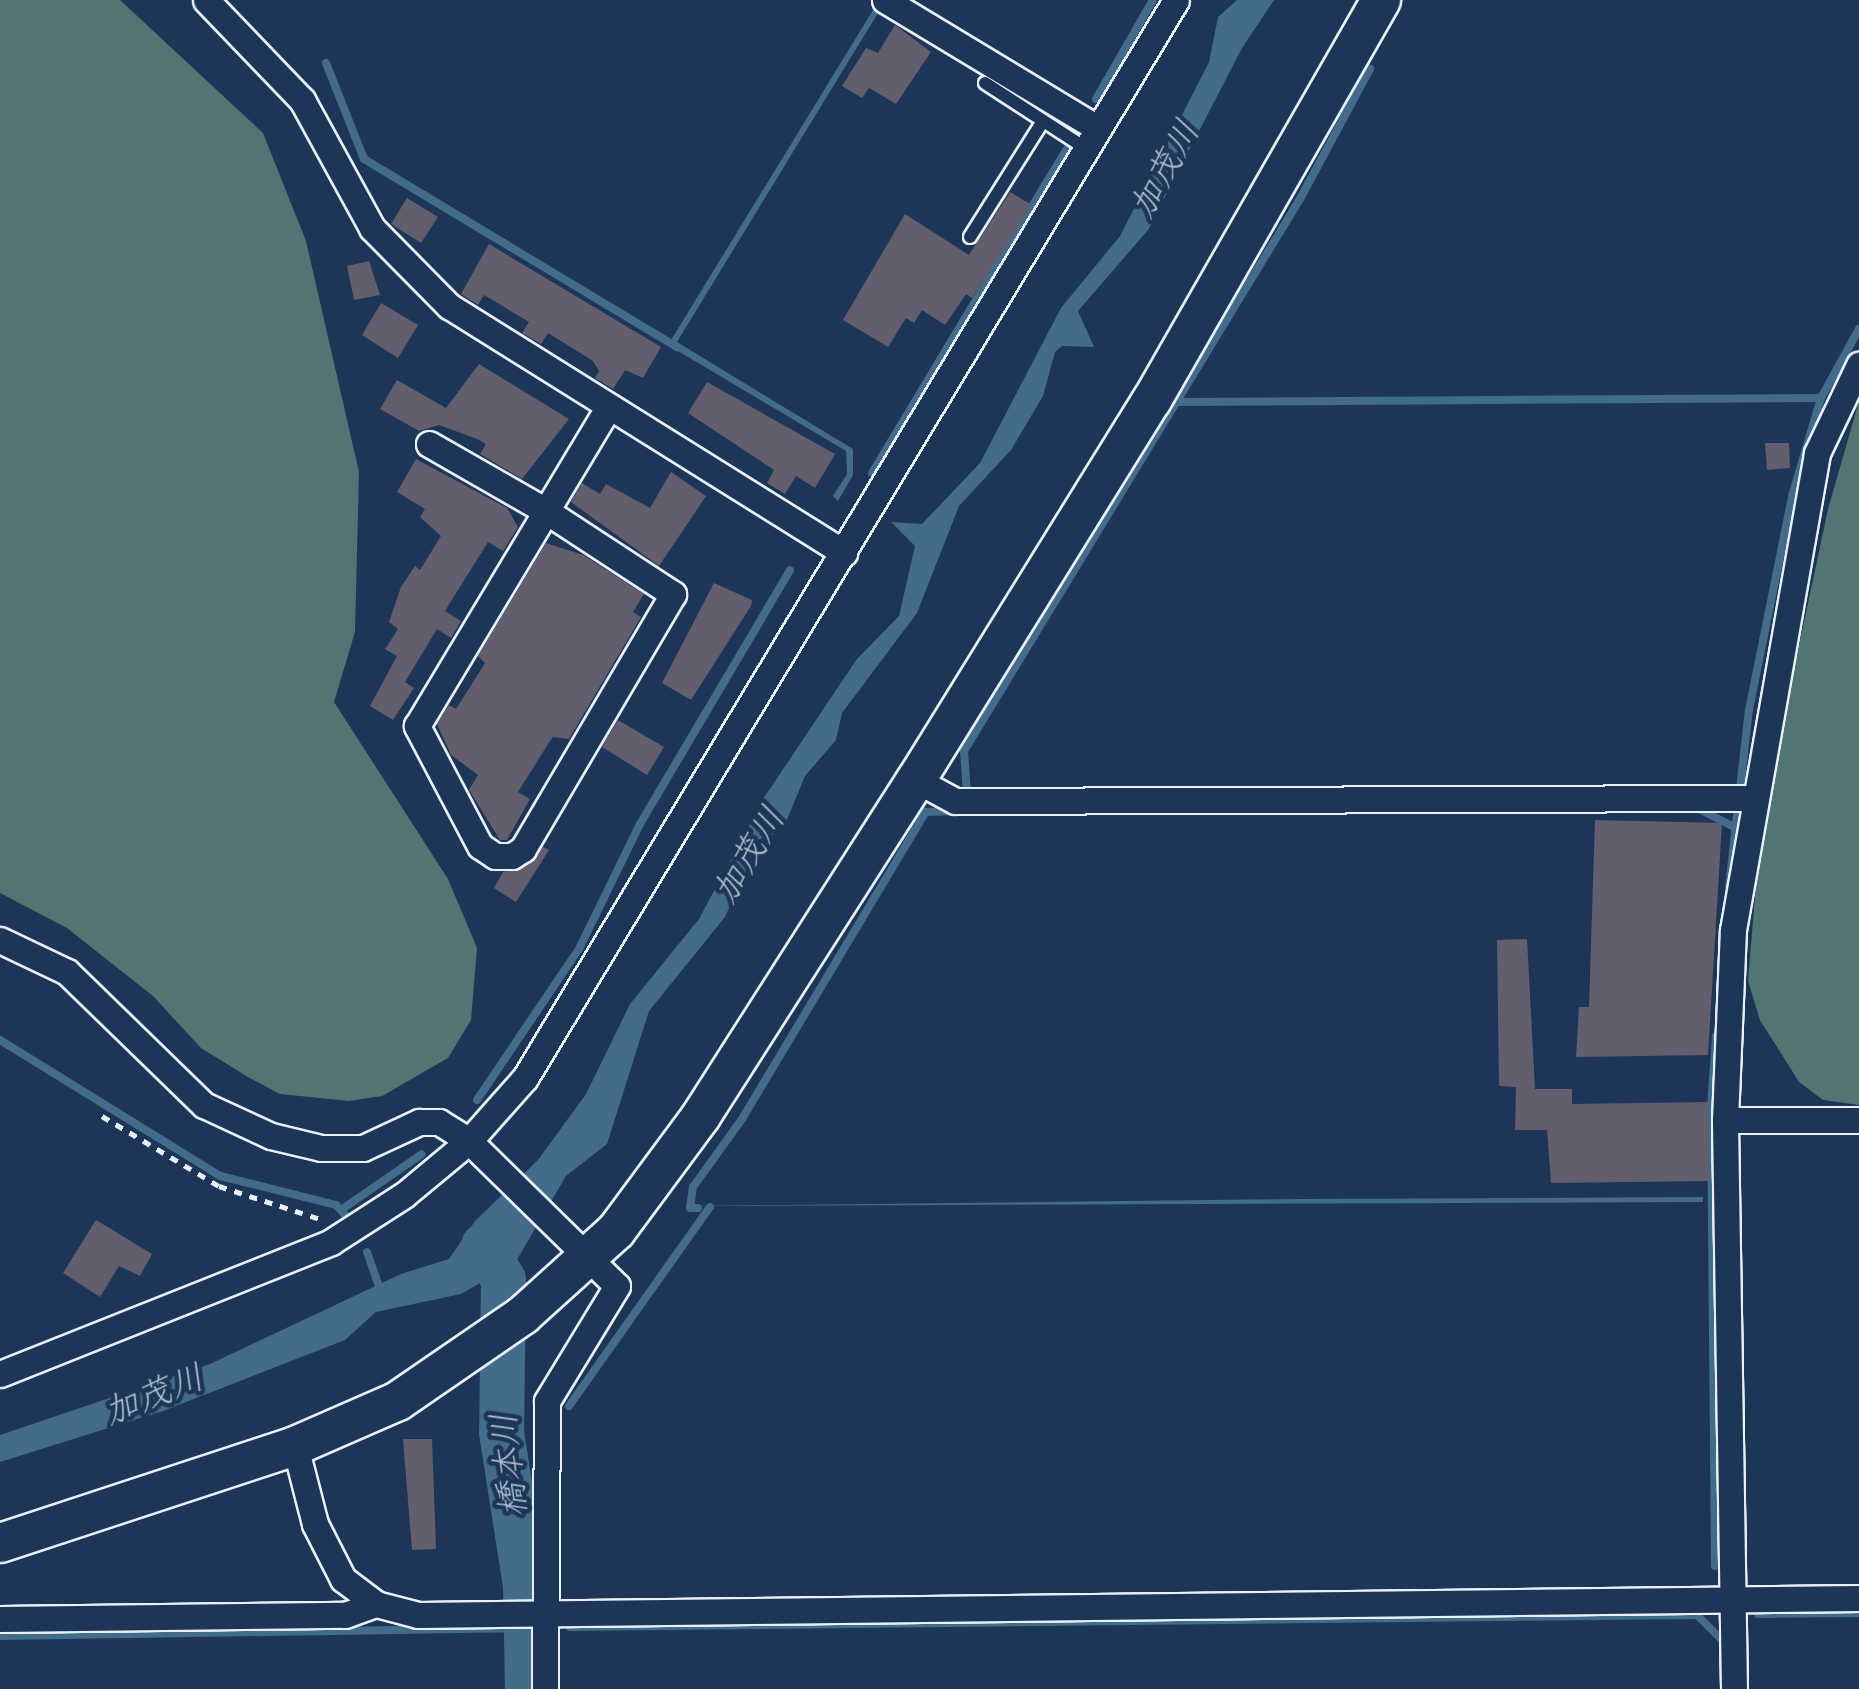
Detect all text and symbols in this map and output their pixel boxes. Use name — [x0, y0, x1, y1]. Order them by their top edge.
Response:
water label: 加茂川 — [1121, 113, 1209, 225]
water label: 加茂川 — [704, 799, 794, 911]
water label: 加茂川 — [97, 1356, 211, 1434]
water label: 橋本川 — [483, 1411, 535, 1519]

